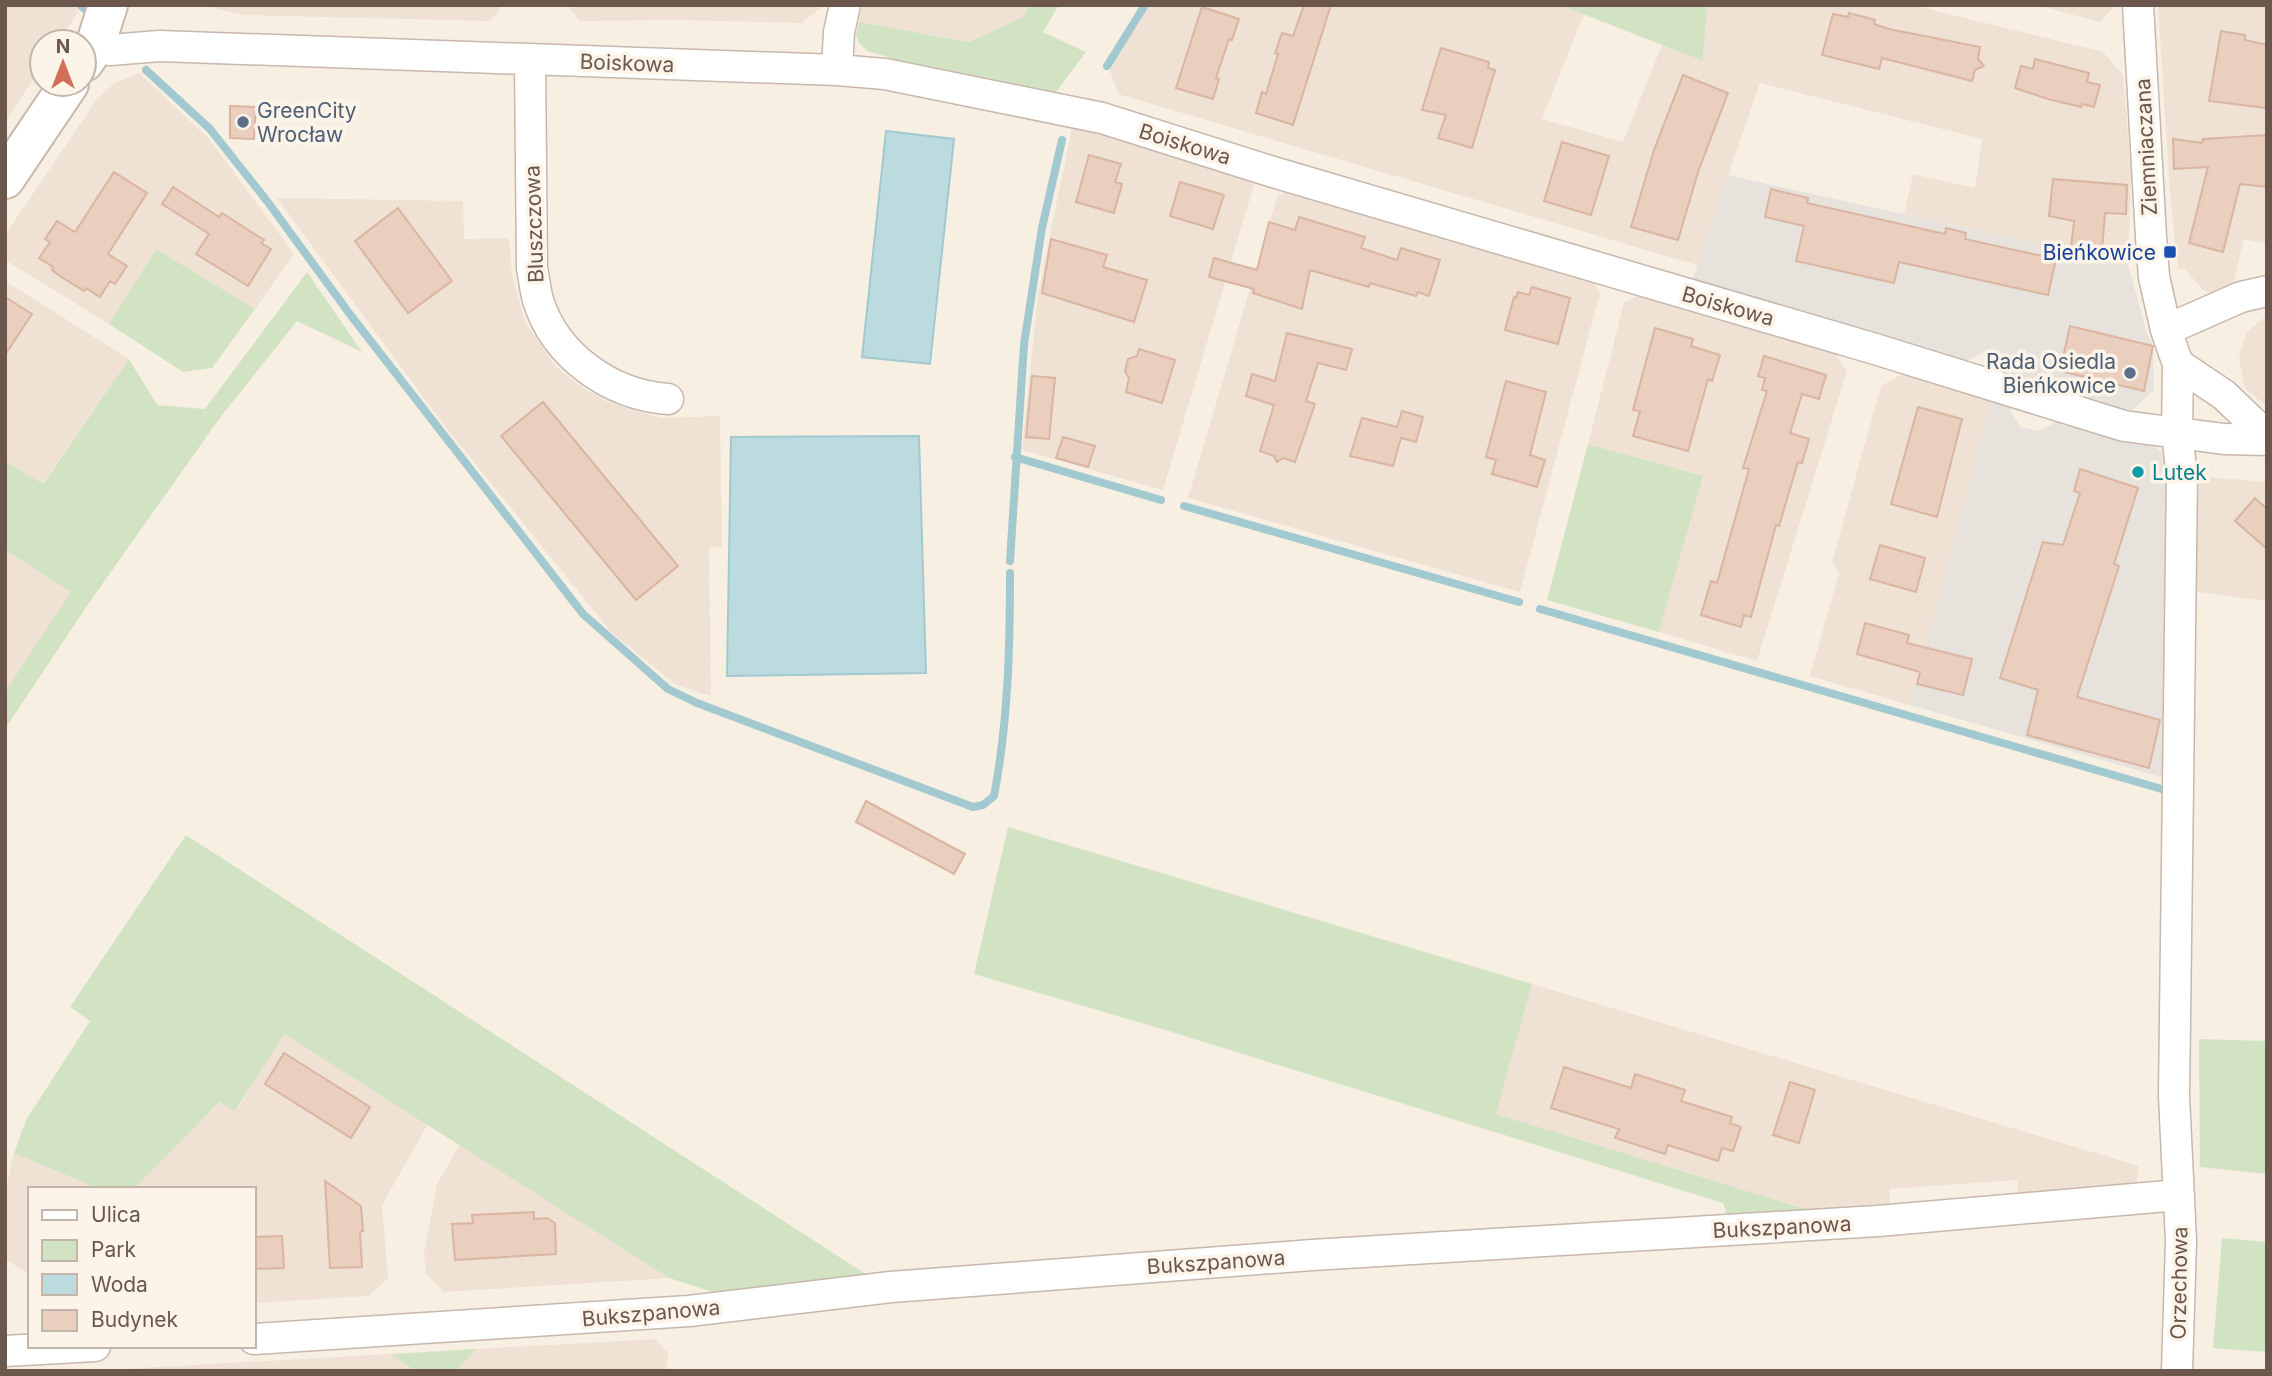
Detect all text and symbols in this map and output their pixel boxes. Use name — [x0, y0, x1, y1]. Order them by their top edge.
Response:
north arrow — [28, 28, 98, 98]
text: N — [56, 35, 70, 58]
street label: Boiskowa — [579, 49, 675, 77]
street label: Ziemniaczana — [2130, 78, 2162, 216]
place label: GreenCity Wrocław — [257, 98, 357, 147]
marker: GreenCity Wrocław — [235, 114, 251, 130]
street label: Boiskowa — [1136, 118, 1234, 170]
street label: Bluszczowa — [519, 165, 549, 283]
place label: Bieńkowice — [2043, 240, 2156, 265]
marker: Bieńkowice — [2162, 244, 2178, 260]
street label: Boiskowa — [1679, 281, 1777, 331]
place label: Rada Osiedla Bieńkowice — [1986, 349, 2116, 398]
marker: Rada Osiedla Bieńkowice — [2122, 365, 2138, 381]
place label: Lutek — [2152, 460, 2207, 485]
marker: Lutek — [2130, 464, 2146, 480]
legend — [28, 1187, 256, 1348]
text: Ulica — [91, 1202, 141, 1227]
street label: Bukszpanowa — [1712, 1211, 1852, 1243]
street label: Orzechowa — [2166, 1226, 2192, 1340]
text: Park — [91, 1237, 136, 1262]
street label: Bukszpanowa — [1146, 1245, 1286, 1279]
text: Woda — [91, 1272, 148, 1297]
street label: Bukszpanowa — [581, 1294, 721, 1332]
text: Budynek — [91, 1307, 179, 1332]

